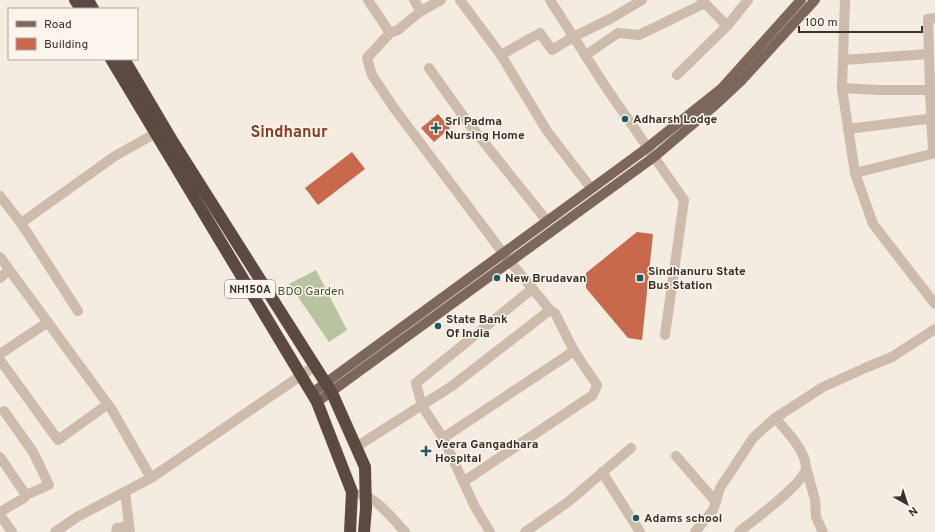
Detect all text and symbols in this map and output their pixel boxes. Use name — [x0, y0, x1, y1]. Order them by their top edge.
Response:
legend — [8, 8, 138, 60]
scale bar — [799, 8, 922, 34]
text: 100 m — [805, 15, 838, 31]
text: Road — [44, 17, 72, 33]
text: Building — [44, 37, 88, 53]
place label: Adharsh Lodge — [633, 112, 718, 128]
place label: Sri Padma Nursing Home — [445, 114, 525, 144]
marker: Adharsh Lodge — [620, 114, 630, 124]
marker: Sri Padma Nursing Home — [430, 122, 442, 134]
district label: Sindhanur — [250, 123, 328, 143]
place label: Sindhanuru State Bus Station — [648, 264, 746, 294]
place label: New Brudavan — [505, 271, 586, 287]
marker: New Brudavan — [492, 273, 502, 283]
marker: Sindhanuru State Bus Station — [635, 273, 645, 283]
road number: NH150A — [225, 280, 275, 298]
park label: BDO Garden — [278, 284, 344, 300]
place label: State Bank Of India — [446, 312, 508, 342]
marker: State Bank Of India — [433, 321, 443, 331]
place label: Veera Gangadhara Hospital — [435, 437, 538, 467]
marker: Veera Gangadhara Hospital — [420, 445, 432, 457]
north arrow — [887, 484, 927, 524]
text: N — [905, 503, 920, 519]
place label: Adams school — [644, 511, 722, 527]
marker: Adams school — [631, 513, 641, 523]

